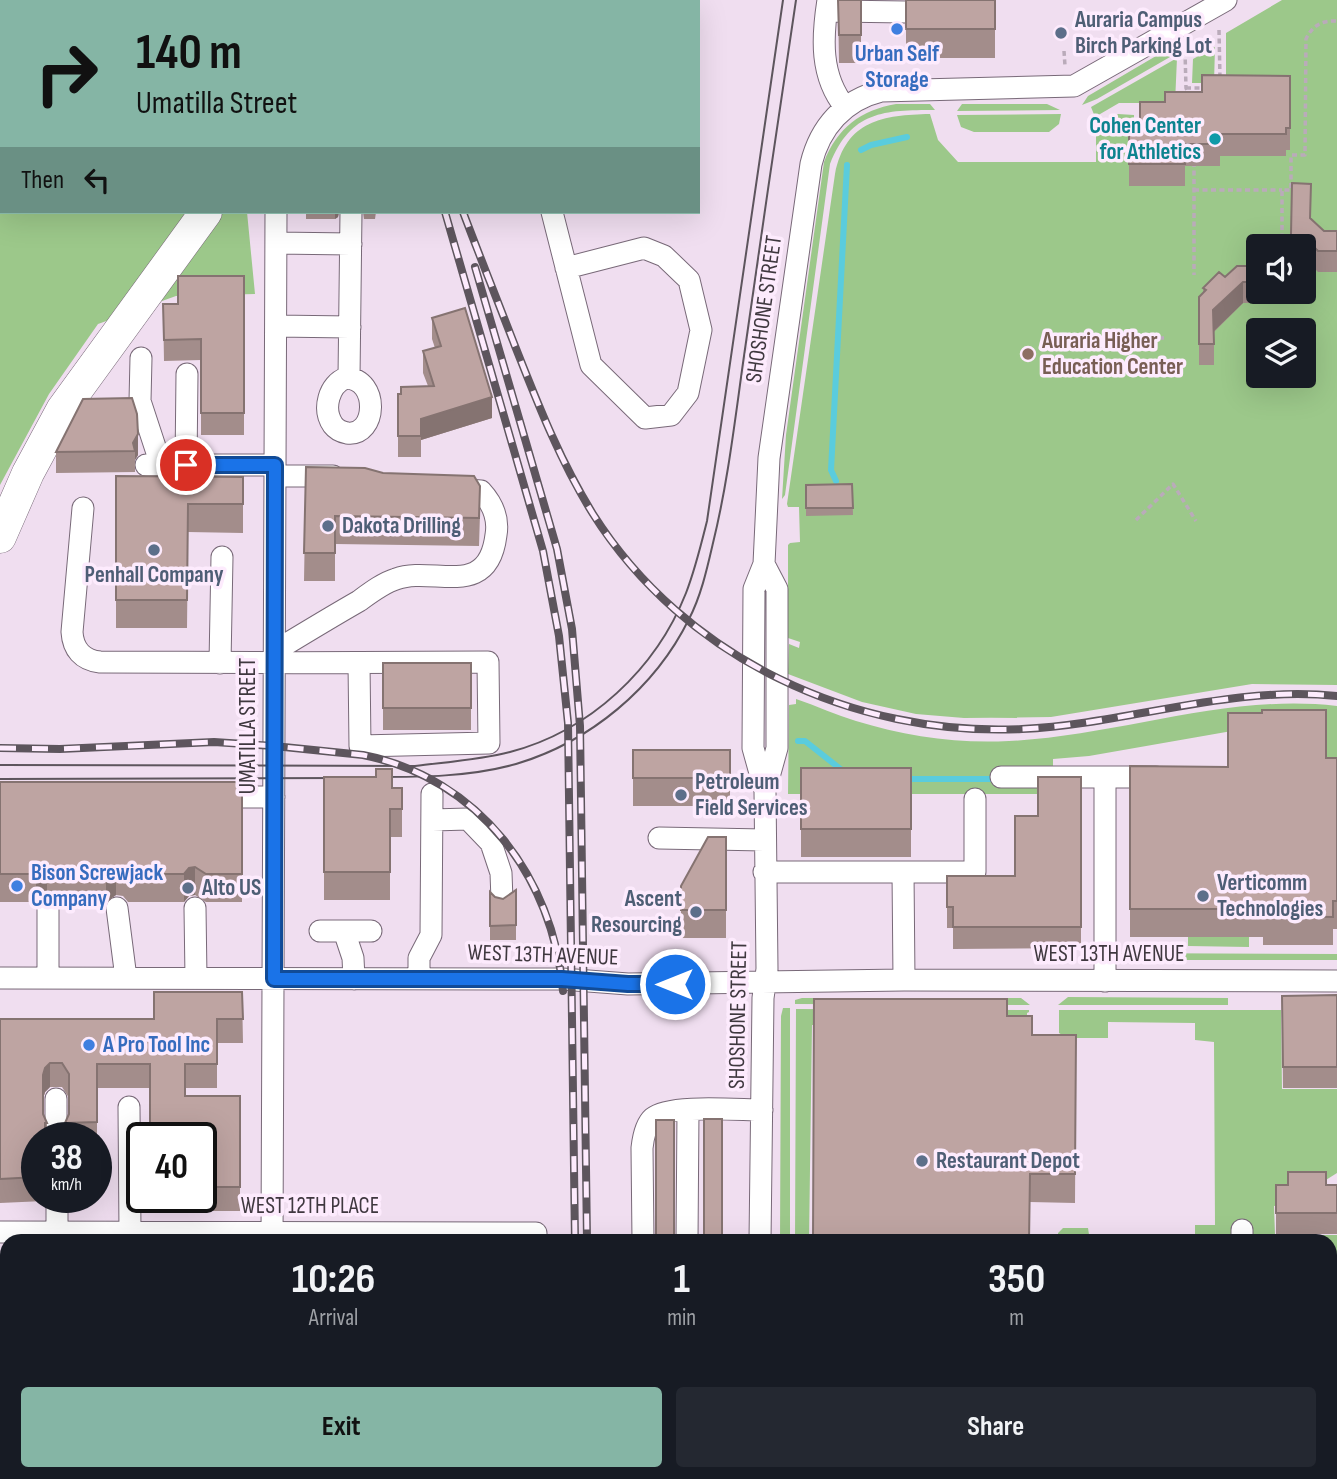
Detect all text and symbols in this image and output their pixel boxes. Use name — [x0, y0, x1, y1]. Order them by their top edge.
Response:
place label: Auraria Campus Birch Parking Lot — [1074, 6, 1212, 60]
marker: Urban Self Storage — [889, 21, 905, 37]
text: 140 m — [136, 24, 242, 83]
marker: Auraria Campus Birch Parking Lot — [1053, 25, 1069, 41]
icon: right — [21, 28, 112, 119]
place label: Urban Self Storage — [855, 40, 940, 94]
text: Umatilla Street — [136, 84, 297, 123]
place label: Cohen Center for Athletics — [1089, 112, 1201, 166]
marker: Cohen Center for Athletics — [1207, 131, 1223, 147]
icon: left — [78, 161, 116, 199]
text: Then — [21, 165, 64, 196]
street label: SHOSHONE STREET — [740, 234, 788, 384]
map controls — [1246, 234, 1316, 388]
button: sound — [1246, 234, 1316, 304]
button: layers — [1246, 318, 1316, 388]
place label: Auraria Higher Education Center — [1041, 327, 1183, 381]
marker: Auraria Higher Education Center — [1020, 346, 1036, 362]
pin — [156, 435, 216, 495]
icon: arrive — [167, 446, 205, 484]
place label: Dakota Drilling — [342, 512, 461, 540]
marker: Dakota Drilling — [320, 518, 336, 534]
marker: Penhall Company — [146, 542, 162, 558]
place label: Penhall Company — [84, 561, 224, 589]
street label: UMATILLA STREET — [234, 658, 262, 794]
place label: Petroleum Field Services — [695, 768, 808, 822]
marker: Petroleum Field Services — [673, 787, 689, 803]
place label: Bison Screwjack Company — [31, 859, 163, 913]
place label: Verticomm Technologies — [1217, 869, 1323, 923]
place label: Alto US — [201, 874, 261, 902]
marker: Bison Screwjack Company — [9, 878, 25, 894]
marker: Alto US — [180, 880, 196, 896]
place label: Ascent Resourcing — [591, 885, 682, 939]
marker: Verticomm Technologies — [1195, 888, 1211, 904]
marker: Ascent Resourcing — [688, 904, 704, 920]
street label: WEST 13TH AVENUE — [467, 938, 619, 972]
street label: WEST 13TH AVENUE — [1033, 940, 1185, 968]
street label: SHOSHONE STREET — [723, 941, 753, 1089]
position arrow — [638, 947, 712, 1021]
place label: A Pro Tool Inc — [102, 1031, 210, 1059]
marker: A Pro Tool Inc — [81, 1037, 97, 1053]
speed limit sign: 40 — [126, 1122, 217, 1213]
text: 38 — [50, 1137, 83, 1180]
place label: Restaurant Depot — [936, 1147, 1080, 1175]
marker: Restaurant Depot — [914, 1153, 930, 1169]
text: km/h — [51, 1174, 82, 1195]
street label: WEST 12TH PLACE — [241, 1192, 379, 1220]
text: 10:26 — [292, 1254, 375, 1305]
text: 1 — [673, 1254, 690, 1305]
text: 350 — [988, 1254, 1045, 1305]
text: Arrival — [309, 1304, 358, 1332]
text: min — [667, 1304, 696, 1332]
text: m — [1009, 1304, 1024, 1332]
button: Exit — [21, 1387, 662, 1467]
button: Share — [676, 1387, 1316, 1467]

